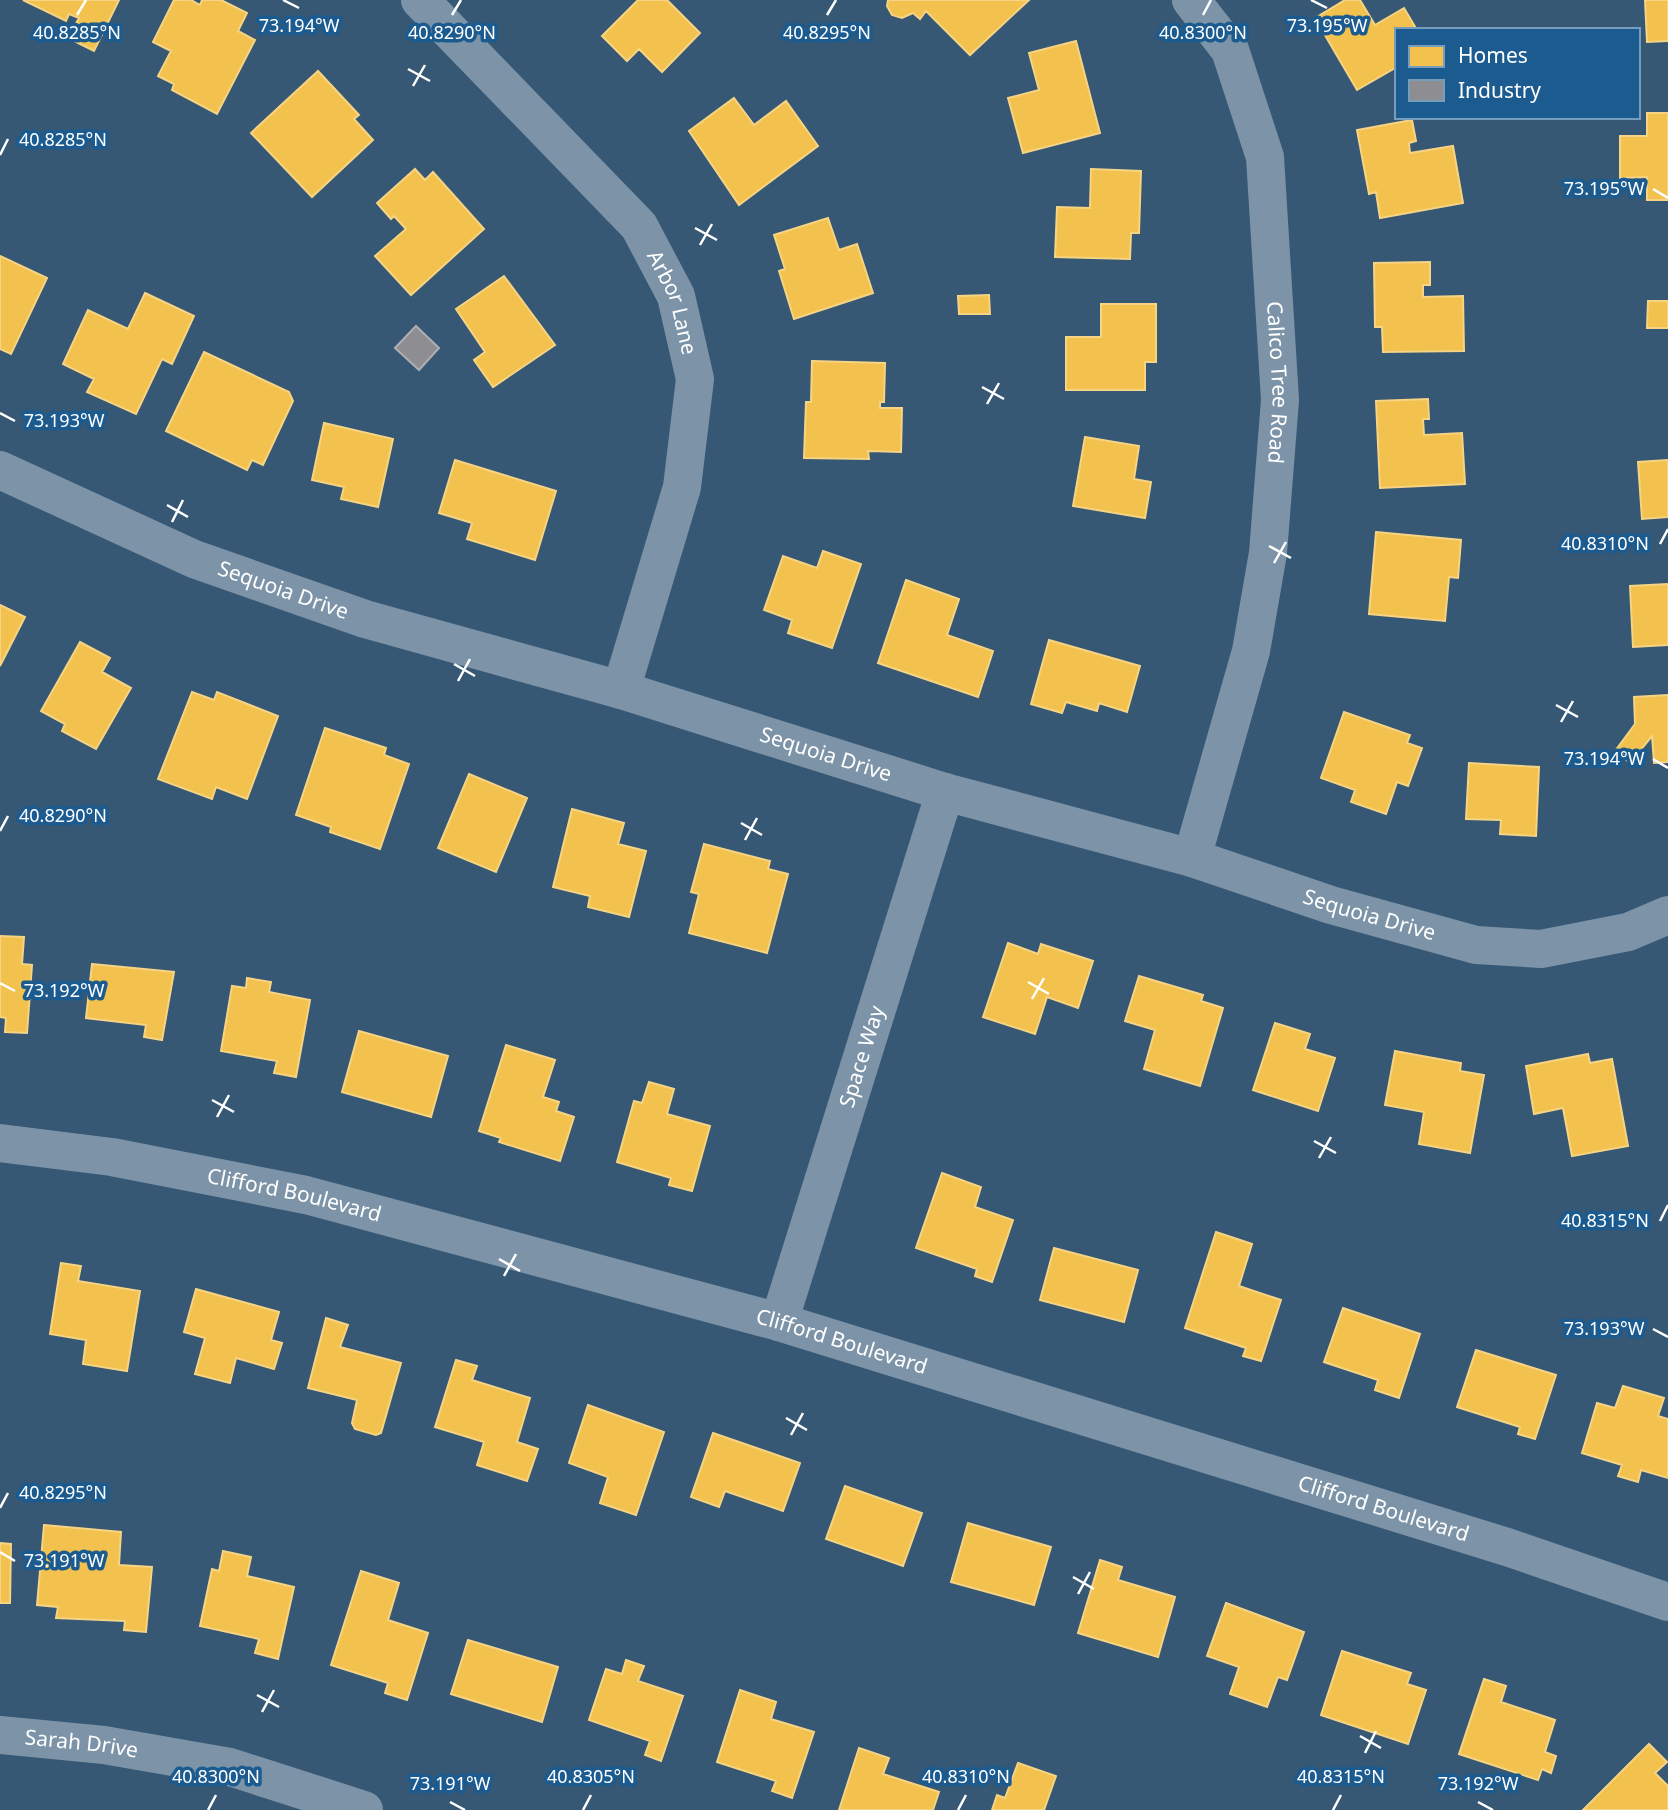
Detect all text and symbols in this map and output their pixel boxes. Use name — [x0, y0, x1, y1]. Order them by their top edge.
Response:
text: 73.194°W — [259, 13, 340, 37]
text: 73.195°W — [1287, 13, 1368, 37]
text: 40.8285°N — [33, 20, 121, 44]
text: 40.8290°N — [408, 20, 496, 44]
text: 40.8295°N — [783, 20, 871, 44]
text: 40.8300°N — [1159, 20, 1247, 44]
legend — [1395, 28, 1640, 119]
text: Homes — [1458, 41, 1528, 69]
text: Industry — [1458, 76, 1541, 104]
text: 40.8285°N — [19, 127, 107, 151]
text: 73.195°W — [1564, 176, 1645, 200]
street label: Arbor Lane — [641, 245, 704, 357]
street label: Calico Tree Road — [1261, 300, 1295, 465]
text: 73.193°W — [24, 408, 105, 432]
text: 40.8310°N — [1561, 531, 1649, 555]
street label: Sequoia Drive — [214, 554, 353, 625]
street label: Sequoia Drive — [757, 720, 895, 787]
text: 73.194°W — [1564, 746, 1645, 770]
text: 40.8290°N — [19, 803, 107, 827]
street label: Sequoia Drive — [1300, 882, 1439, 946]
text: 73.192°W — [24, 978, 105, 1002]
street label: Space Way — [832, 1002, 890, 1111]
street label: Clifford Boulevard — [205, 1161, 385, 1228]
text: 40.8315°N — [1561, 1208, 1649, 1232]
street label: Clifford Boulevard — [753, 1301, 931, 1380]
text: 73.193°W — [1564, 1316, 1645, 1340]
street label: Clifford Boulevard — [1295, 1468, 1473, 1547]
text: 40.8295°N — [19, 1480, 107, 1504]
text: 73.191°W — [24, 1548, 105, 1572]
street label: Sarah Drive — [24, 1722, 140, 1764]
text: 40.8300°N — [172, 1764, 260, 1788]
text: 40.8305°N — [547, 1764, 635, 1788]
text: 40.8310°N — [922, 1764, 1010, 1788]
text: 40.8315°N — [1297, 1764, 1385, 1788]
text: 73.191°W — [410, 1771, 491, 1795]
text: 73.192°W — [1438, 1771, 1519, 1795]

